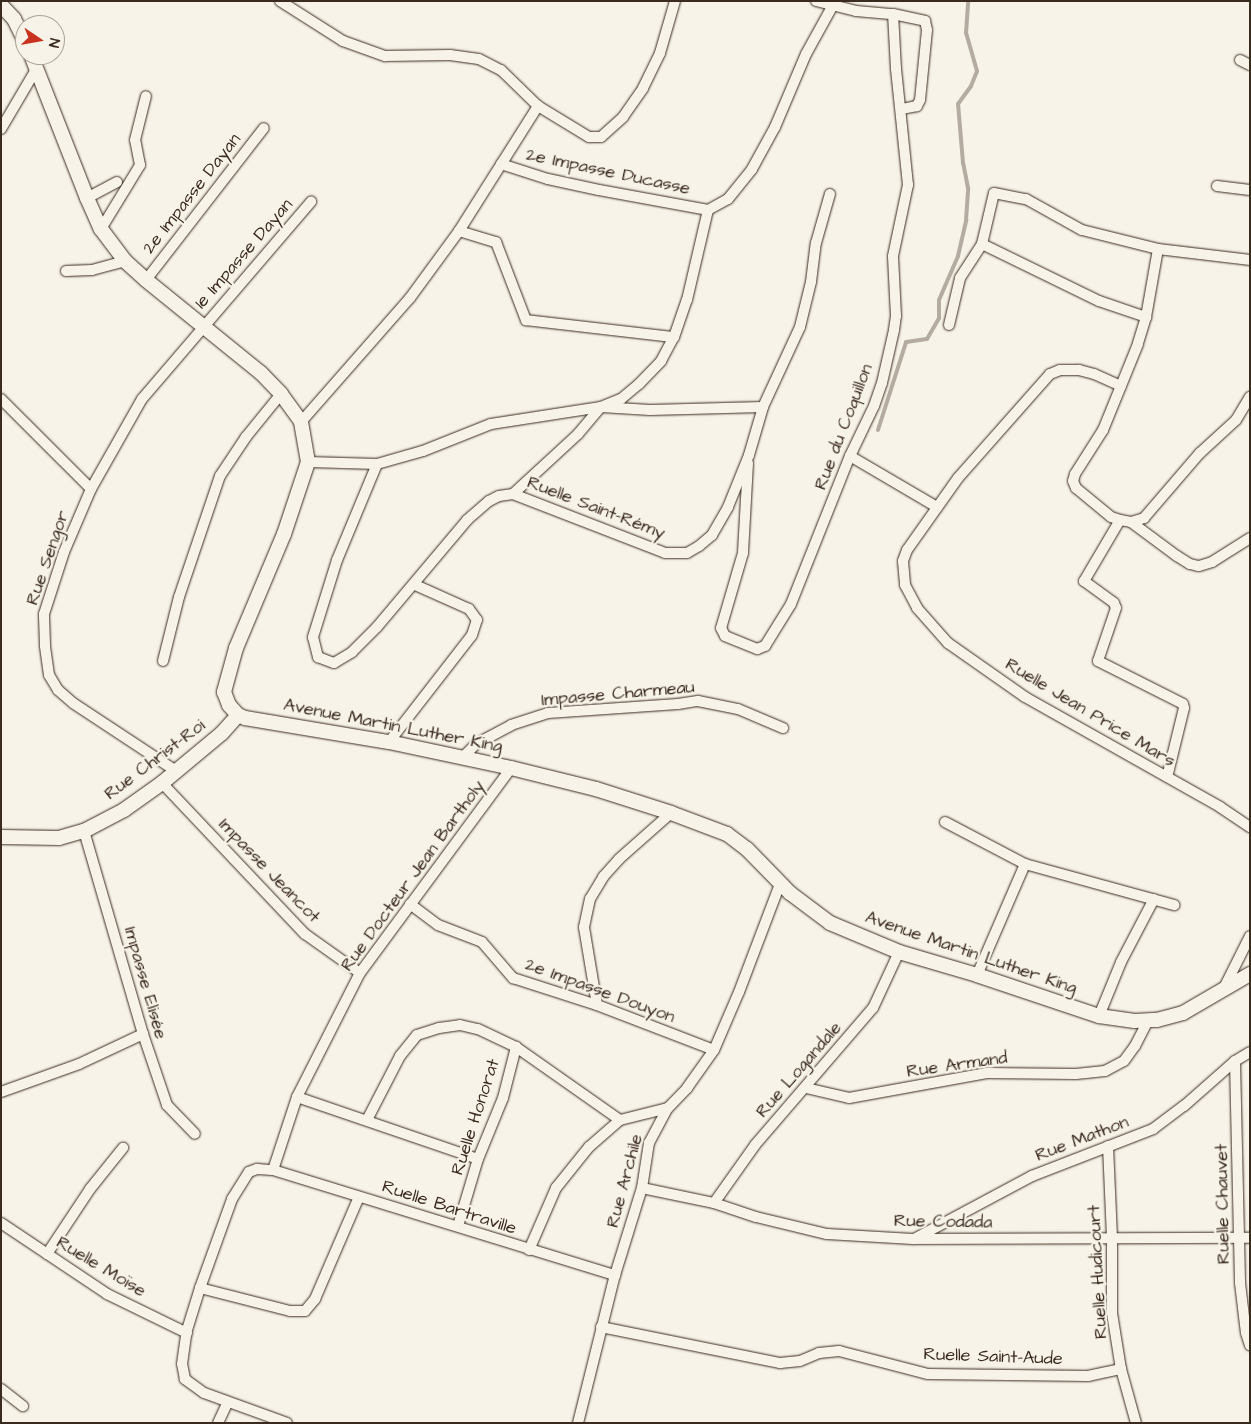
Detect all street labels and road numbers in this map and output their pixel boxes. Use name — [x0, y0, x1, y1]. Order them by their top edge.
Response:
street label: 2e Impasse Dayan — [138, 129, 246, 259]
street label: 2e Impasse Ducasse — [524, 144, 692, 200]
street label: 1e Impasse Dayan — [190, 194, 298, 314]
street label: Rue du Coquillon — [810, 361, 878, 493]
street label: Ruelle Saint-Rémy — [524, 472, 668, 544]
street label: Rue Sengor — [22, 508, 74, 608]
street label: Ruelle Jean Price Mars — [1001, 654, 1179, 772]
street label: Impasse Charmeau — [540, 677, 696, 711]
street label: Avenue Martin Luther King — [282, 694, 504, 758]
street label: Rue Christ-Roi — [100, 715, 210, 805]
street label: Rue Docteur Jean Bartholy — [336, 776, 490, 976]
street label: Impasse Jeancot — [214, 814, 324, 928]
street label: Avenue Martin Luther King — [862, 907, 1080, 999]
street label: Impasse Elisée — [119, 924, 171, 1042]
street label: 2e Impasse Douyon — [522, 954, 678, 1028]
street label: Rue Logandale — [752, 1018, 846, 1122]
street label: Rue Armand — [905, 1047, 1009, 1083]
street label: Ruelle Honorat — [447, 1056, 505, 1178]
street label: Rue Mathon — [1032, 1111, 1132, 1167]
street label: Rue Archile — [602, 1132, 648, 1230]
street label: Ruelle Chauvet — [1211, 1144, 1235, 1264]
street label: Ruelle Bartraville — [379, 1176, 519, 1240]
street label: Ruelle Hudicourt — [1084, 1204, 1112, 1340]
street label: Rue Codada — [894, 1210, 992, 1234]
street label: Ruelle Moïse — [52, 1232, 150, 1302]
street label: Ruelle Saint-Aude — [923, 1344, 1063, 1370]

